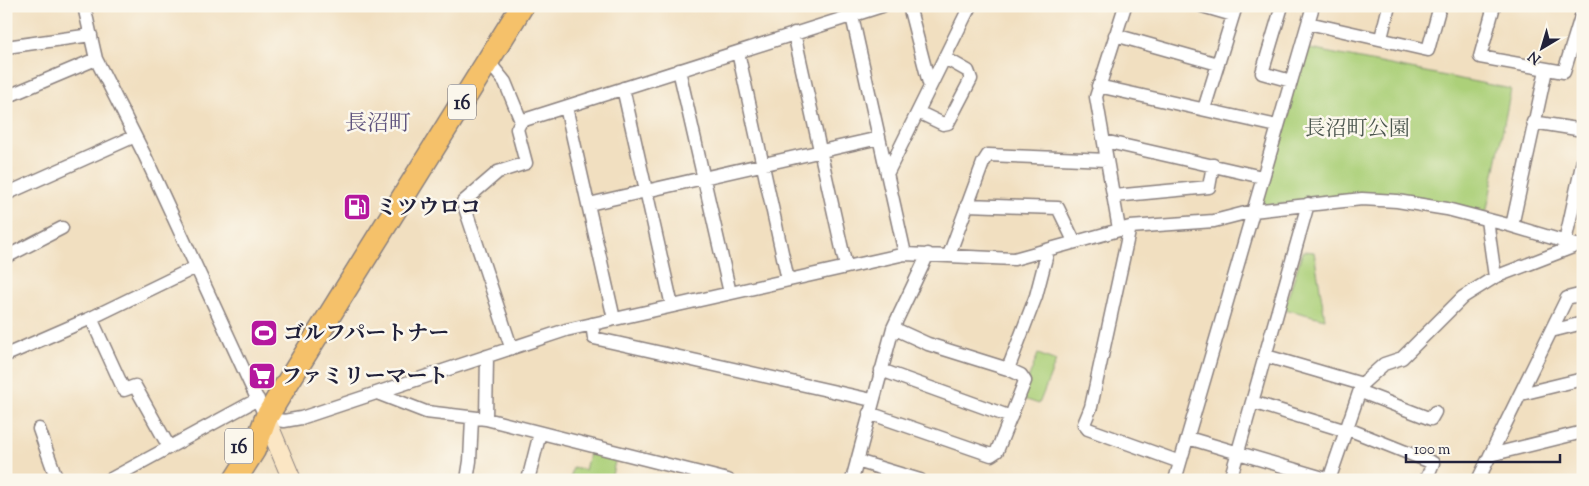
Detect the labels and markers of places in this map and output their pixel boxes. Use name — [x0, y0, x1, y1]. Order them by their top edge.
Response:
fuel station icon: ミツウロコ — [342, 192, 372, 222]
place label: ミツウロコ — [376, 194, 481, 224]
sports icon: ゴルフパートナー — [249, 318, 279, 348]
place label: ゴルフパートナー — [283, 320, 449, 350]
supermarket icon: ファミリーマート — [247, 361, 277, 391]
place label: ファミリーマート — [281, 363, 449, 393]

